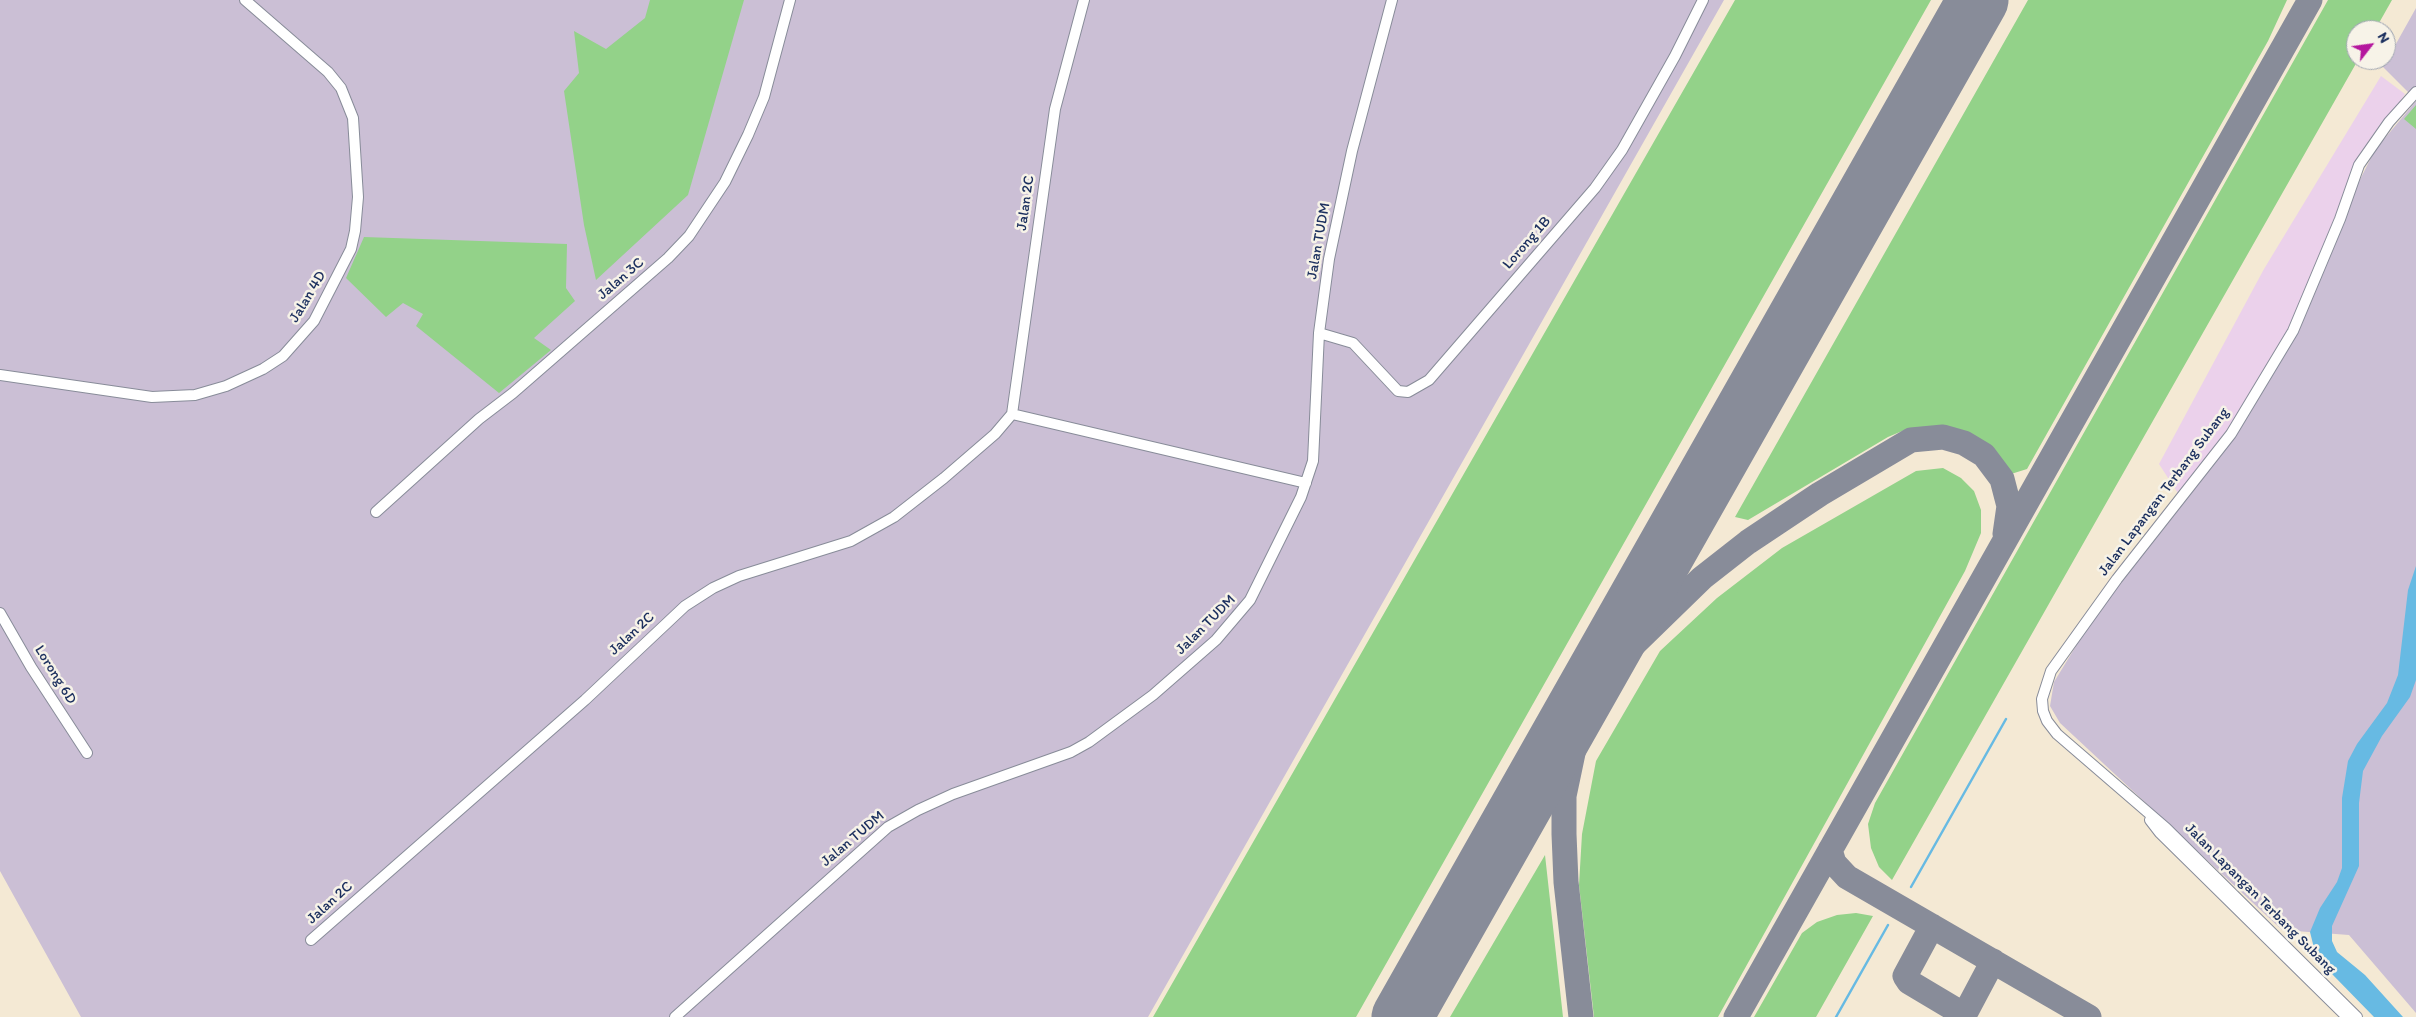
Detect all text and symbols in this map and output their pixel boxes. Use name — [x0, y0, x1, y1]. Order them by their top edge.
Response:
north arrow — [2346, 20, 2396, 70]
text: N — [2374, 29, 2393, 46]
street label: Jalan 2C — [1013, 174, 1039, 232]
street label: Jalan TUDM — [1303, 201, 1335, 281]
street label: Lorong 1B — [1499, 213, 1555, 273]
street label: Jalan 3C — [594, 254, 648, 304]
street label: Jalan 4D — [286, 268, 330, 326]
street label: Jalan Lapangan Terbang Subang — [2095, 404, 2233, 580]
street label: Jalan TUDM — [1172, 591, 1240, 659]
street label: Jalan 2C — [606, 609, 658, 659]
street label: Lorong 6D — [30, 642, 80, 708]
street label: Jalan TUDM — [818, 807, 888, 871]
street label: Jalan Lapangan Terbang Subang — [2181, 820, 2339, 978]
street label: Jalan 2C — [303, 878, 357, 928]

